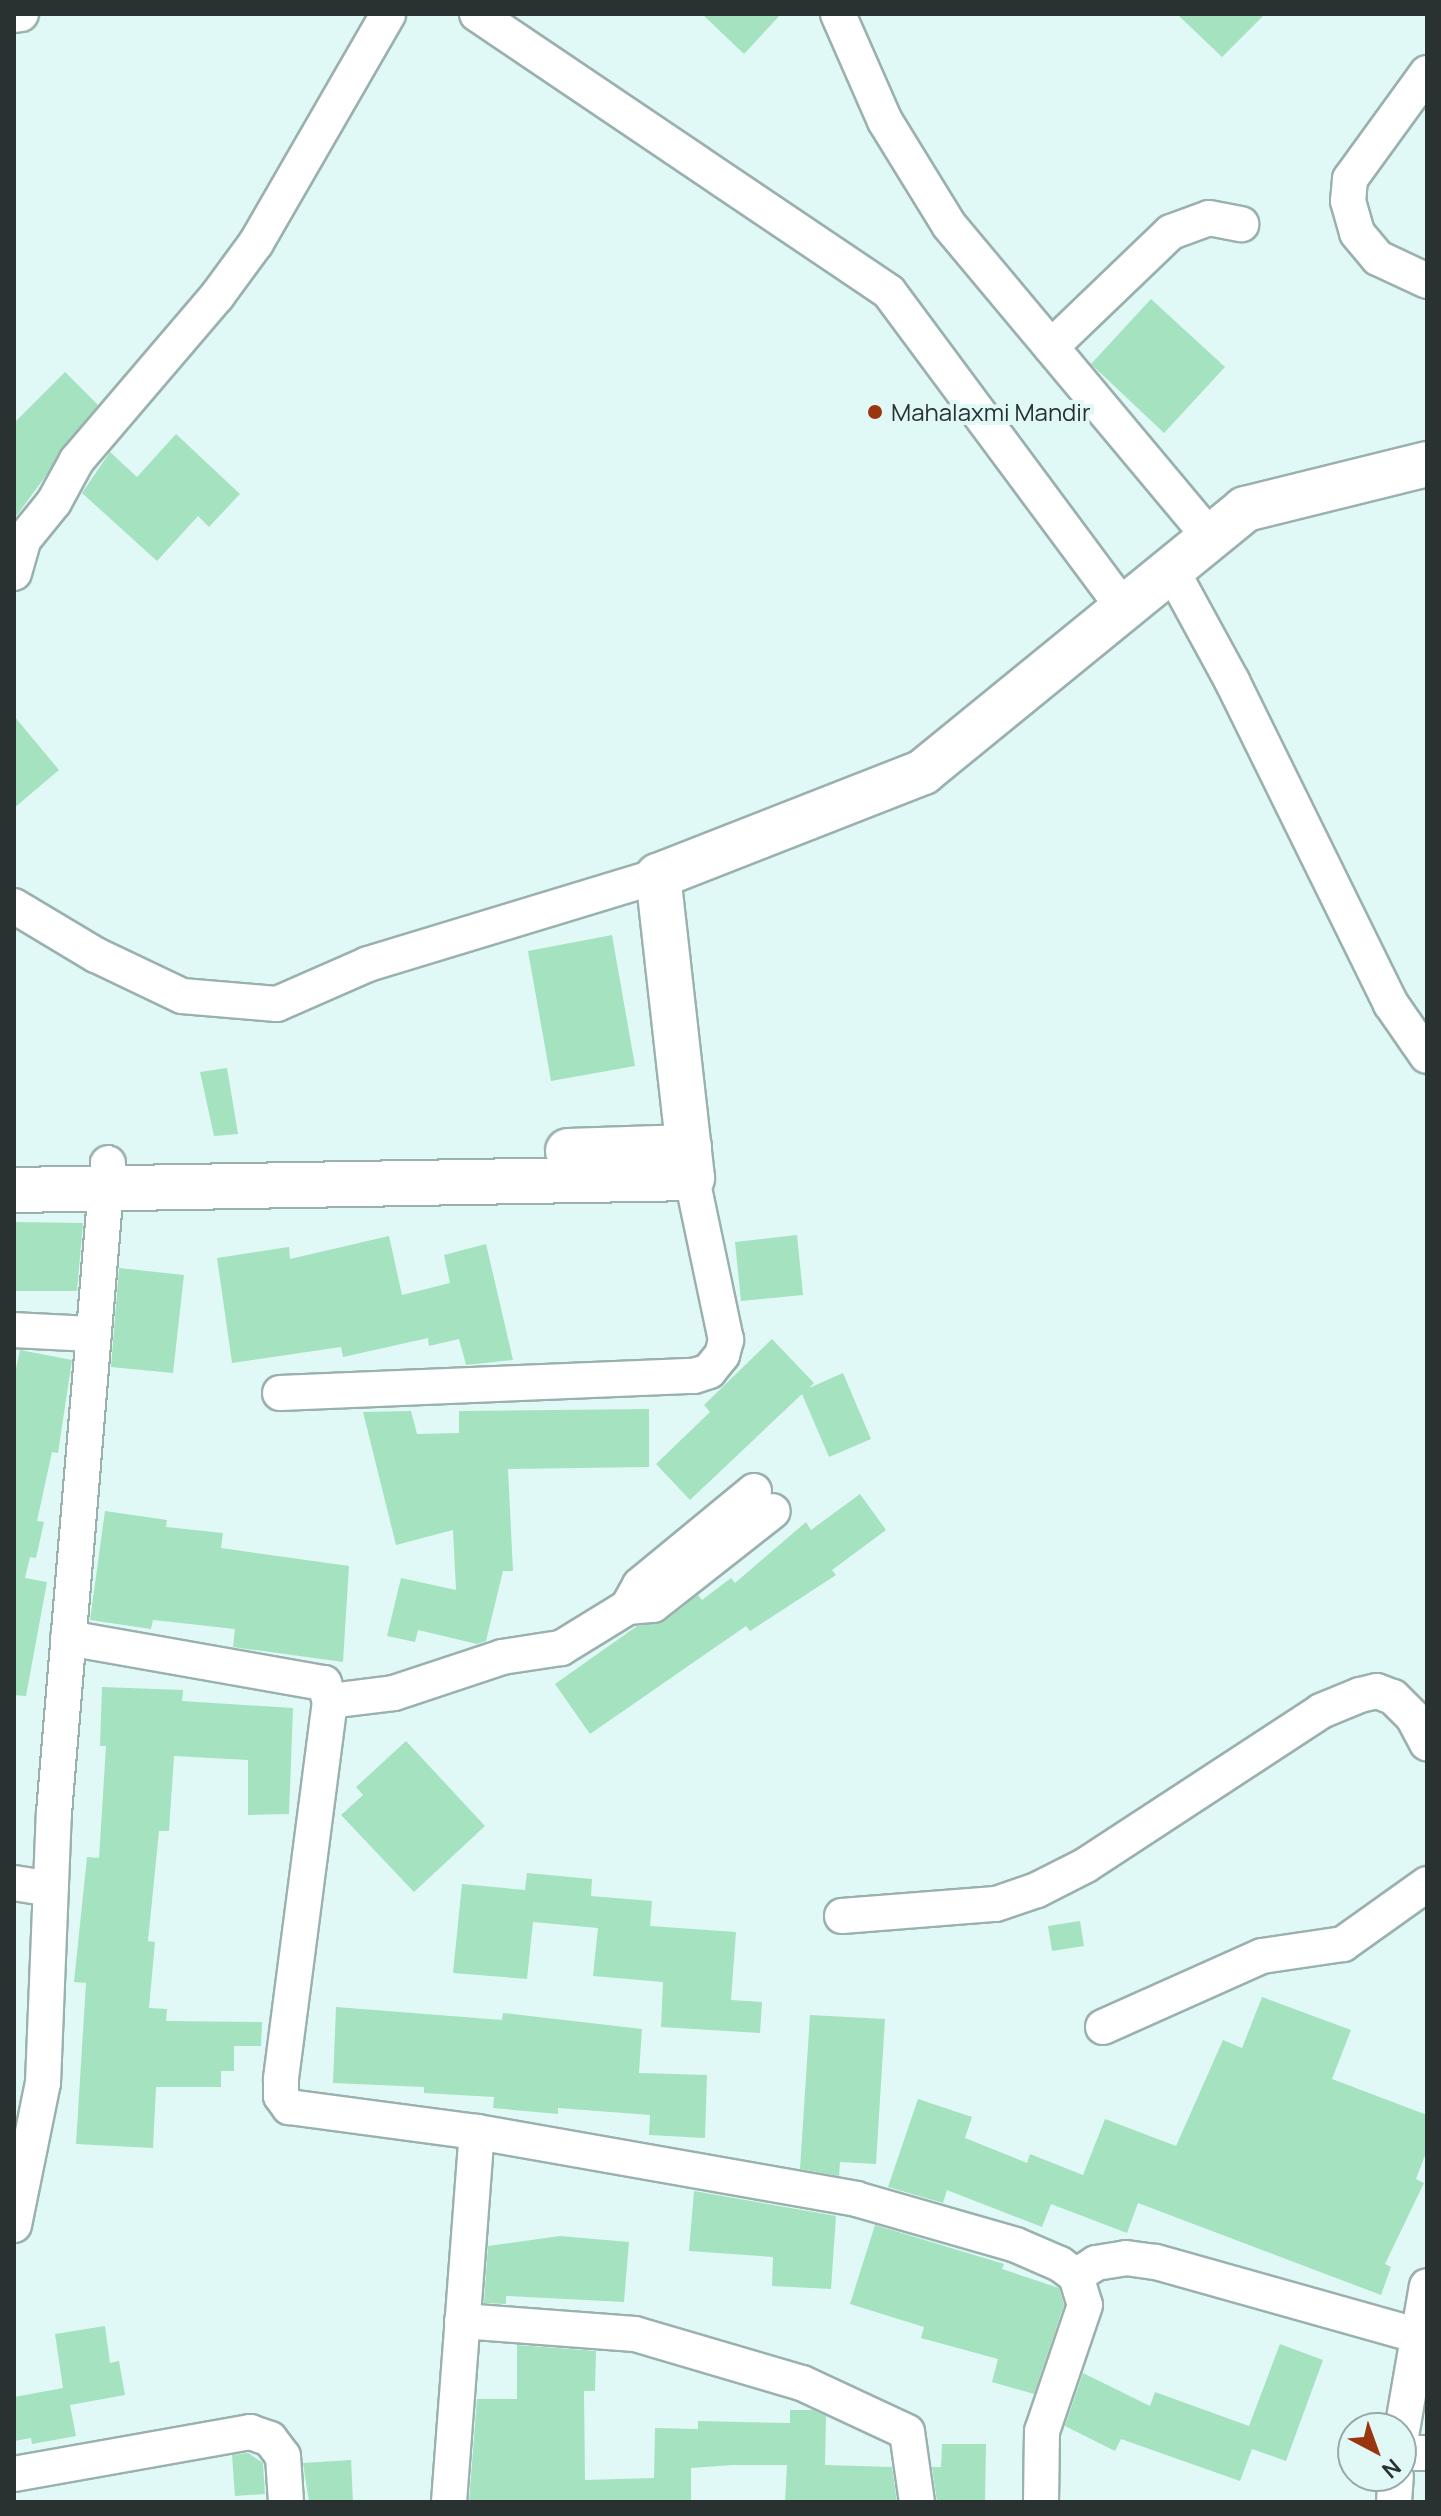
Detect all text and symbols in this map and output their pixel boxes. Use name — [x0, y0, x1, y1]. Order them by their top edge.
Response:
place label: Mahalaxmi Mandir — [891, 398, 1091, 426]
marker: Mahalaxmi Mandir — [866, 403, 884, 421]
north arrow — [1337, 2412, 1417, 2492]
text: N — [1376, 2452, 1407, 2485]

